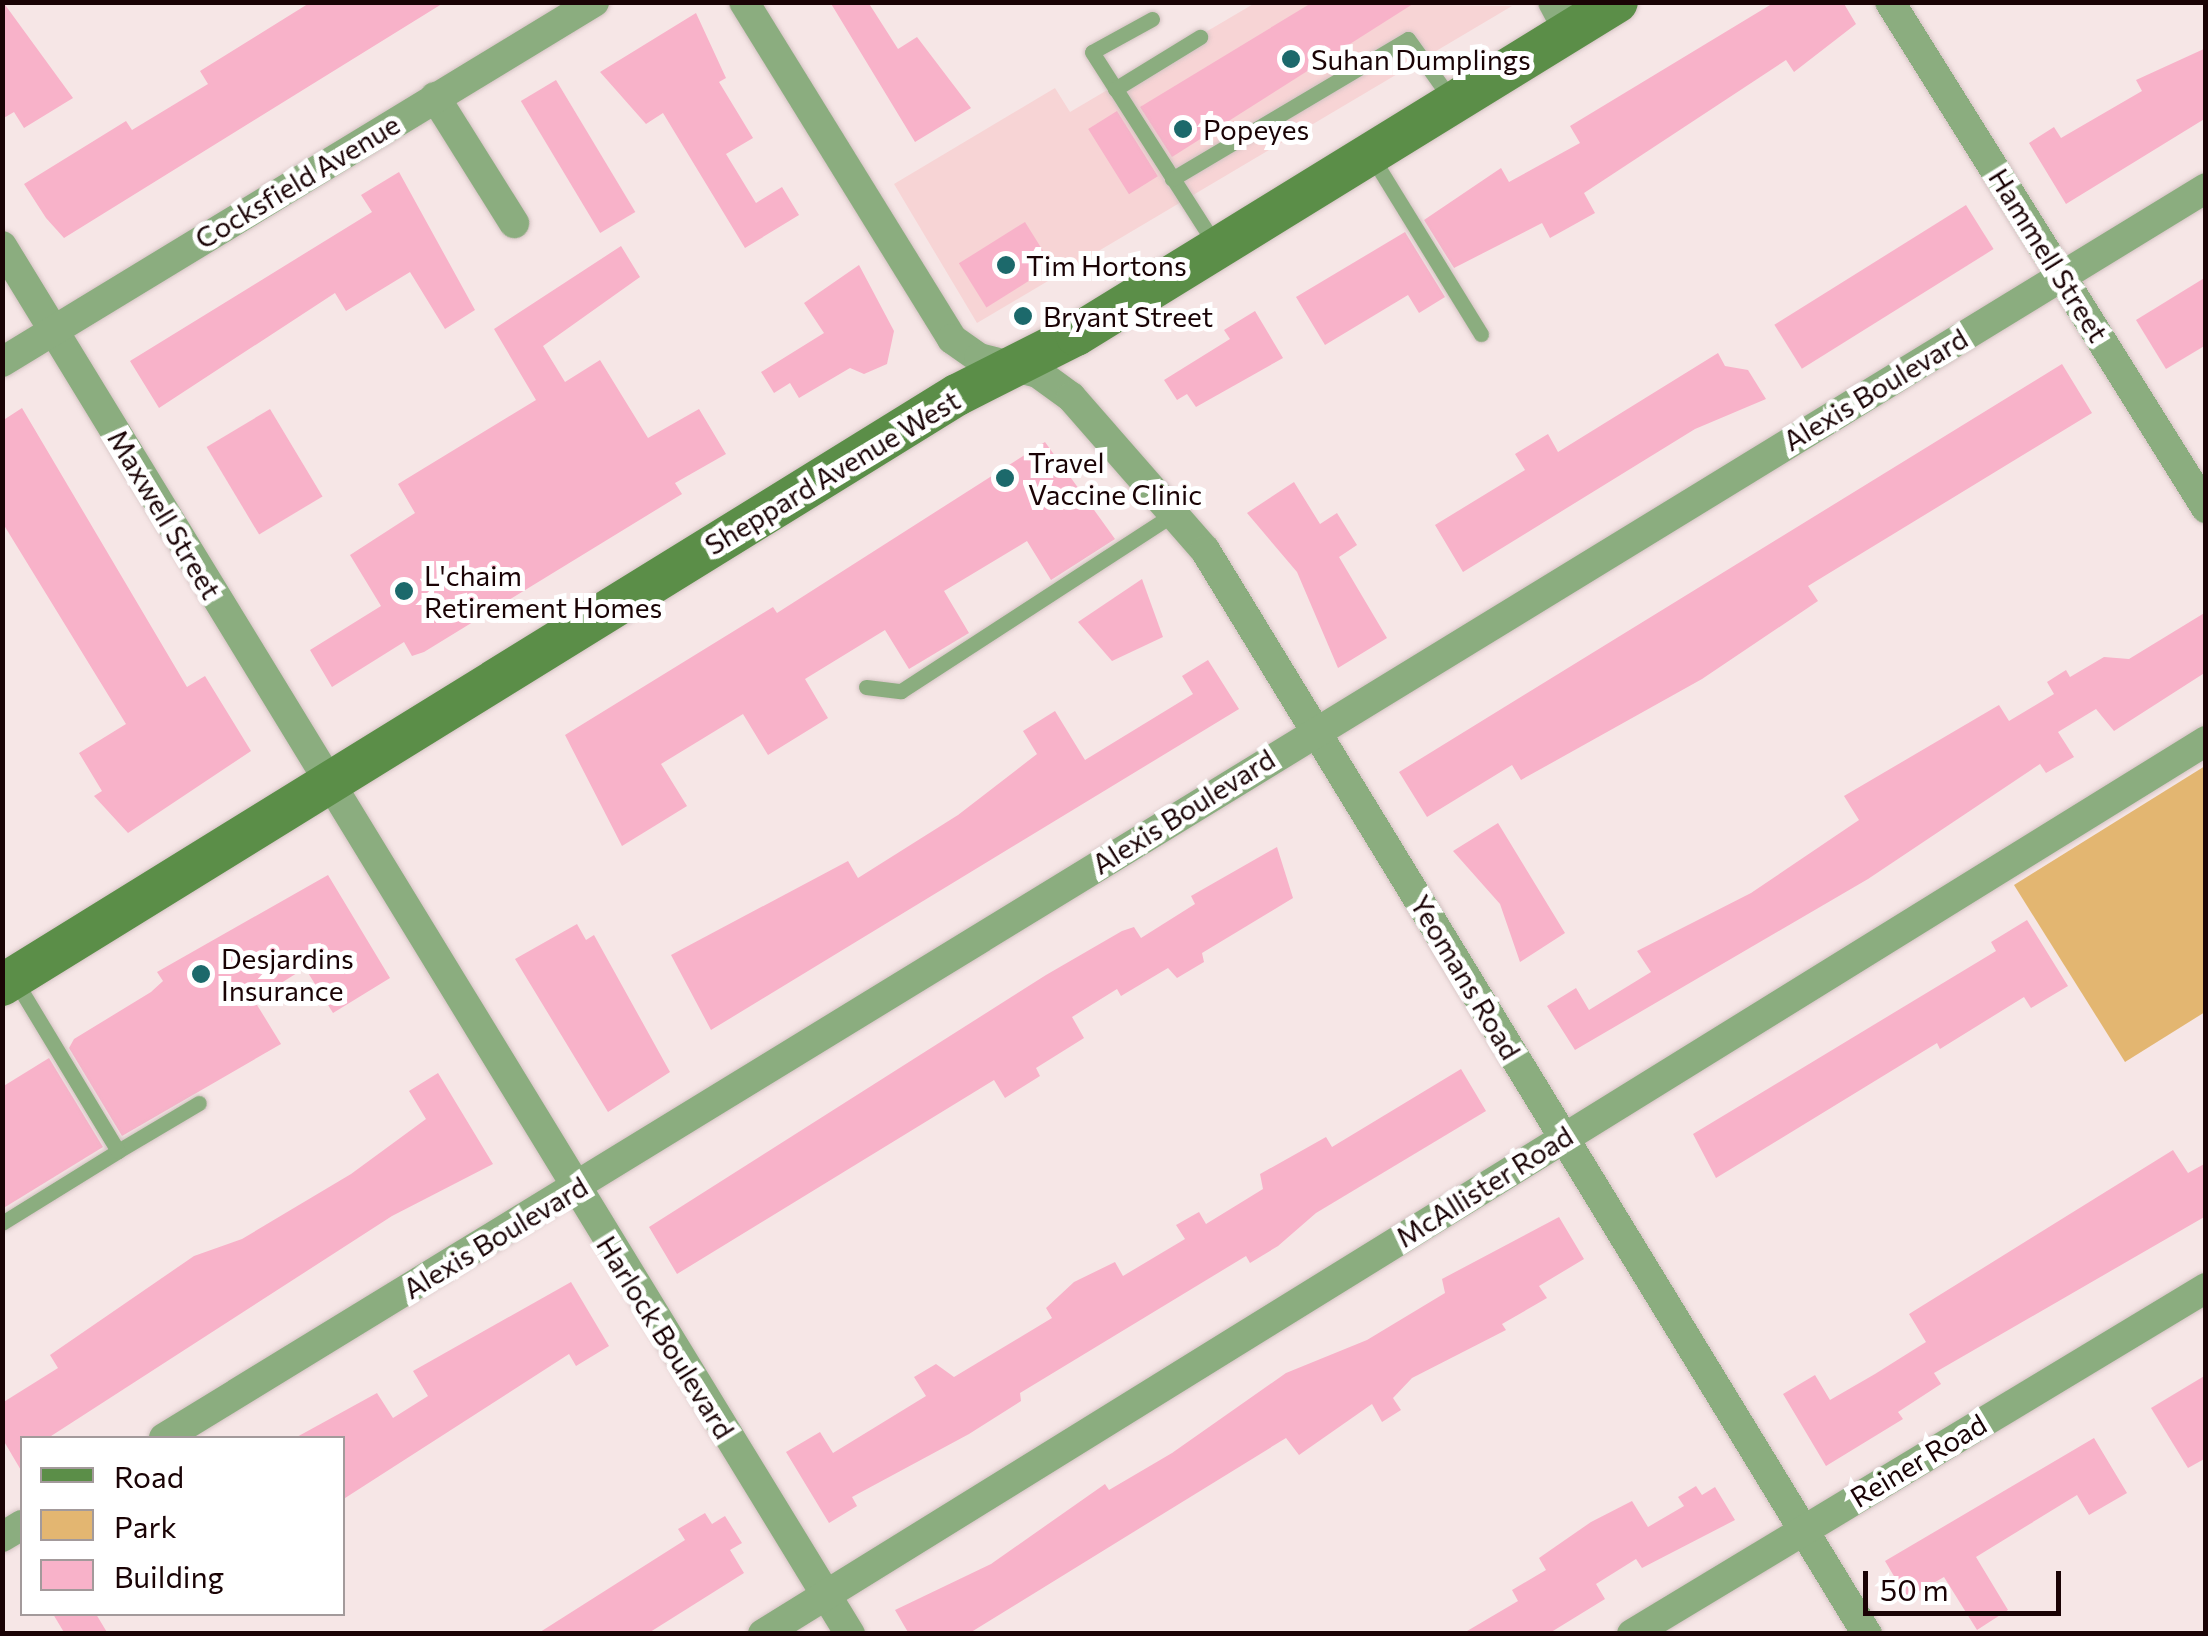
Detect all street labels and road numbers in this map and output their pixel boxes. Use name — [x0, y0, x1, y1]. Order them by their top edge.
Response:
street label: Cocksfield Avenue — [189, 107, 405, 255]
street label: Hammell Street — [1982, 162, 2116, 348]
street label: Alexis Boulevard — [1777, 321, 1973, 457]
street label: Sheppard Avenue West — [698, 383, 966, 561]
street label: Maxwell Street — [101, 423, 229, 605]
street label: Alexis Boulevard — [1085, 741, 1281, 881]
street label: Yeomans Road — [1404, 889, 1528, 1065]
street label: McAllister Road — [1389, 1118, 1579, 1254]
street label: Alexis Boulevard — [397, 1169, 593, 1305]
street label: Harlock Boulevard — [590, 1229, 742, 1445]
street label: Reiner Road — [1844, 1406, 1992, 1514]

